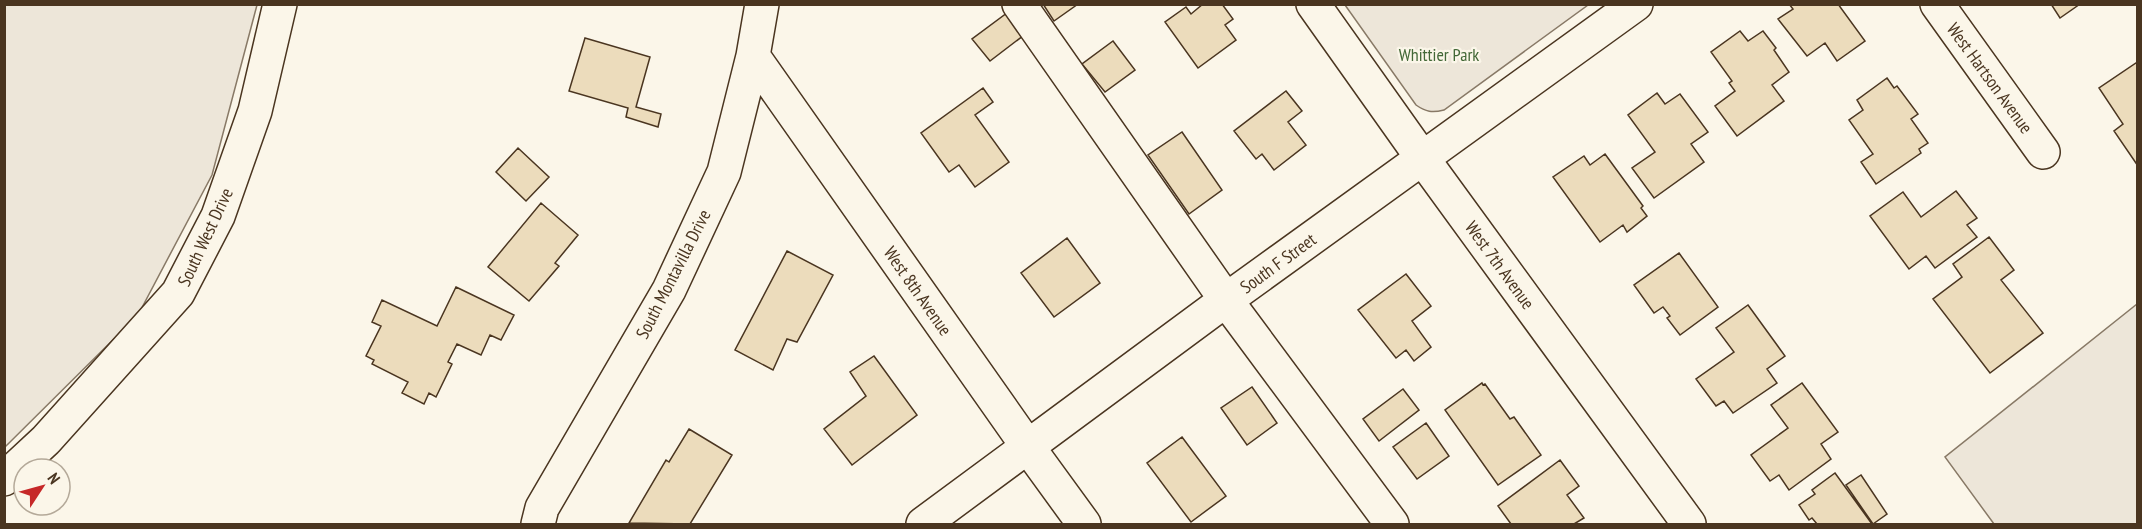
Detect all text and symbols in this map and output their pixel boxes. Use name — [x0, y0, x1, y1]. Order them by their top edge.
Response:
street label: West Hartson Avenue — [1942, 18, 2038, 138]
park label: Whittier Park — [1399, 43, 1479, 66]
street label: South West Drive — [172, 184, 238, 290]
street label: South Montavilla Drive — [630, 205, 716, 343]
street label: West 7th Avenue — [1460, 216, 1540, 314]
street label: South F Street — [1235, 228, 1321, 298]
street label: West 8th Avenue — [879, 242, 957, 340]
north arrow — [12, 457, 72, 517]
text: N — [44, 469, 65, 488]

